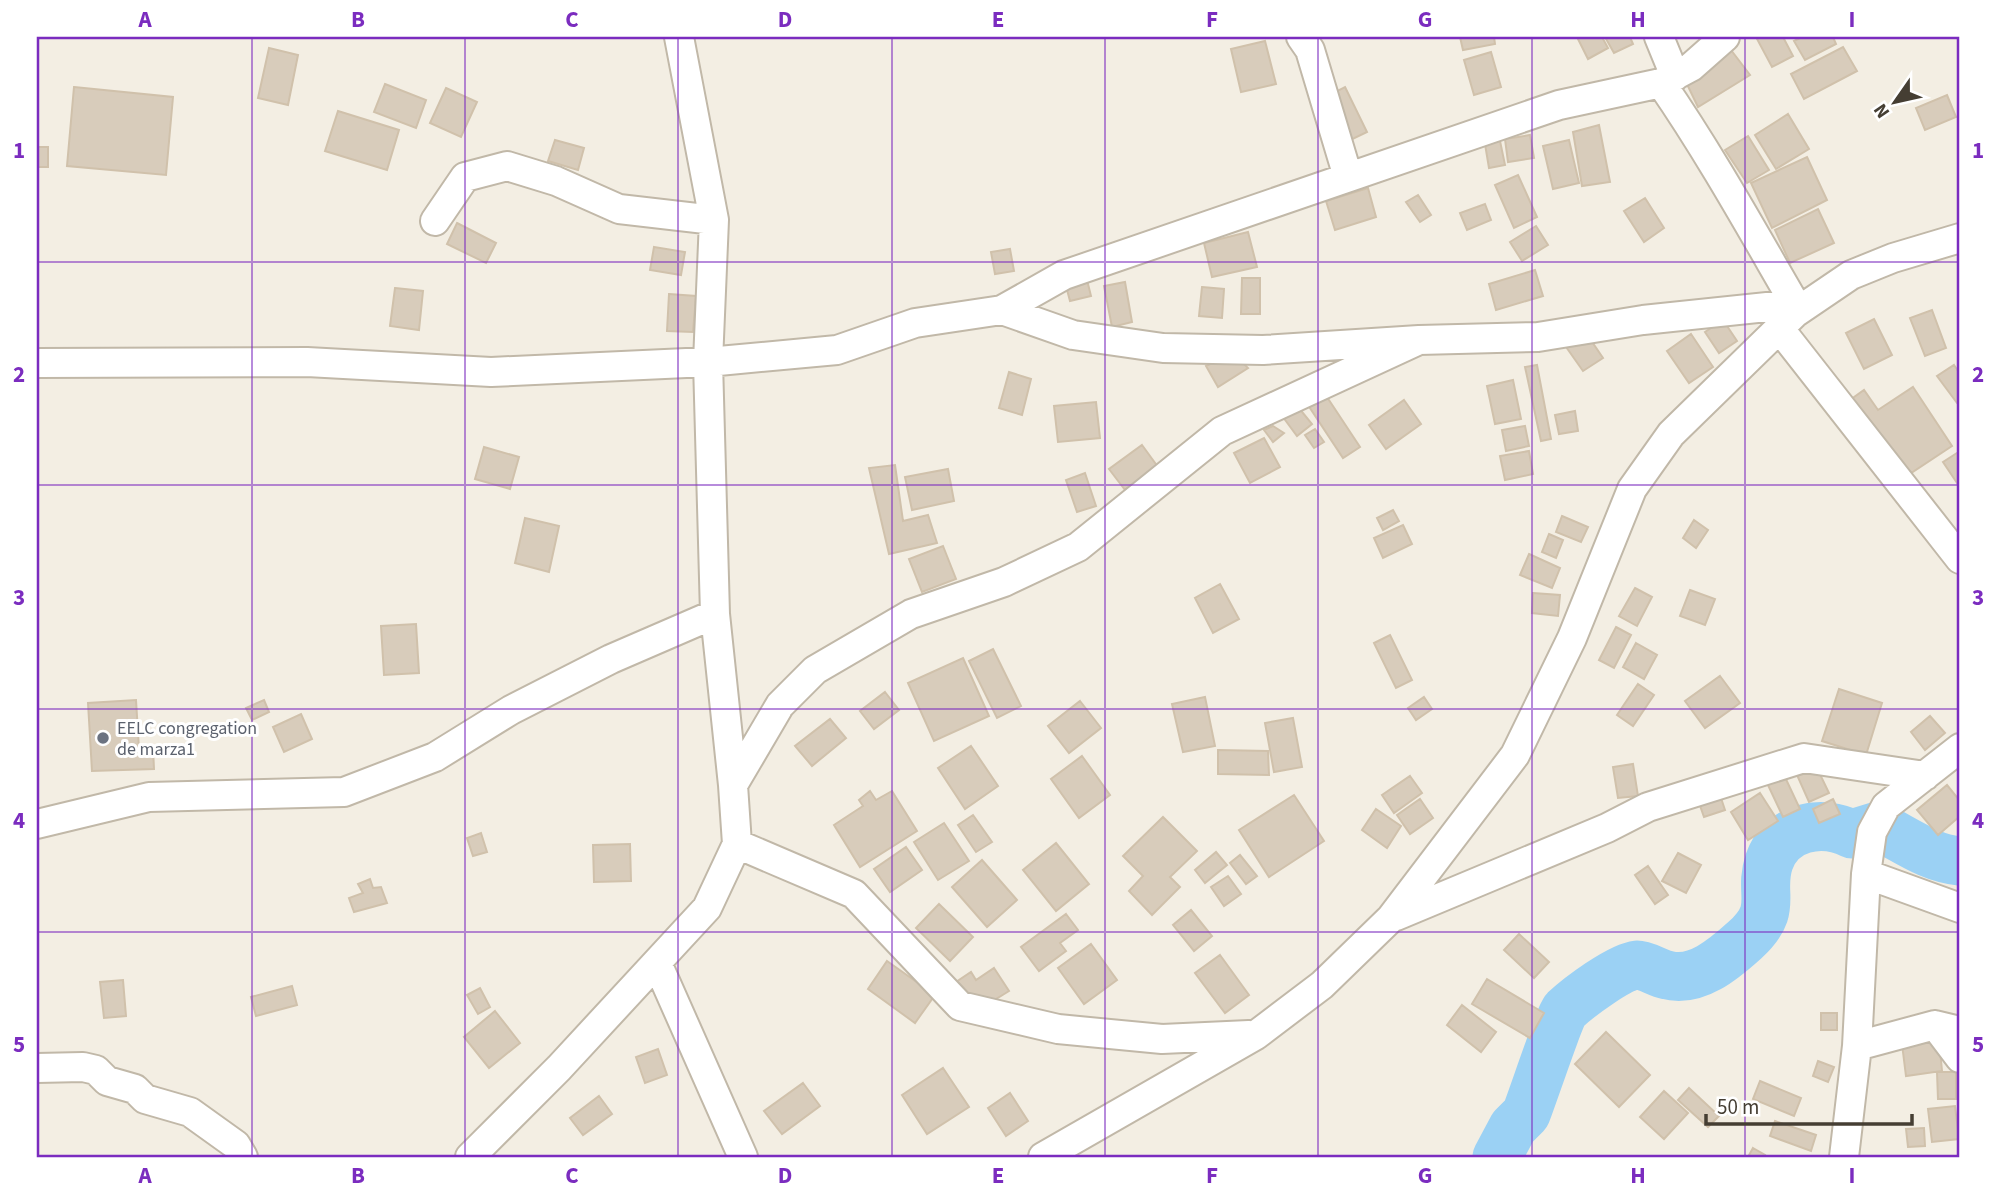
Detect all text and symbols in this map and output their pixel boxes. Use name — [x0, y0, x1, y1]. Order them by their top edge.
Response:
text: A — [137, 3, 152, 36]
text: B — [351, 3, 365, 36]
text: C — [565, 3, 579, 36]
text: D — [778, 3, 792, 36]
text: E — [992, 3, 1004, 36]
text: F — [1206, 3, 1218, 36]
text: G — [1418, 3, 1432, 36]
text: H — [1630, 3, 1646, 36]
text: I — [1849, 3, 1855, 36]
north arrow — [1860, 66, 1930, 136]
text: N — [1867, 98, 1897, 123]
text: 1 — [13, 134, 25, 167]
text: 1 — [1972, 134, 1984, 167]
text: 2 — [13, 358, 25, 391]
text: 2 — [1972, 358, 1984, 391]
text: 3 — [13, 581, 25, 614]
text: 3 — [1972, 581, 1984, 614]
place label: EELC congregation de marza1 — [117, 716, 257, 762]
marker: EELC congregation de marza1 — [95, 730, 111, 746]
text: 4 — [13, 804, 25, 837]
text: 4 — [1972, 804, 1984, 837]
text: 5 — [13, 1028, 25, 1061]
text: 5 — [1972, 1028, 1984, 1061]
scale bar — [1706, 1082, 1913, 1126]
text: 50 m — [1717, 1092, 1759, 1122]
text: A — [137, 1159, 152, 1192]
text: B — [351, 1159, 365, 1192]
text: C — [565, 1159, 579, 1192]
text: D — [778, 1159, 792, 1192]
text: E — [992, 1159, 1004, 1192]
text: F — [1206, 1159, 1218, 1192]
text: G — [1418, 1159, 1432, 1192]
text: H — [1630, 1159, 1646, 1192]
text: I — [1849, 1159, 1855, 1192]

